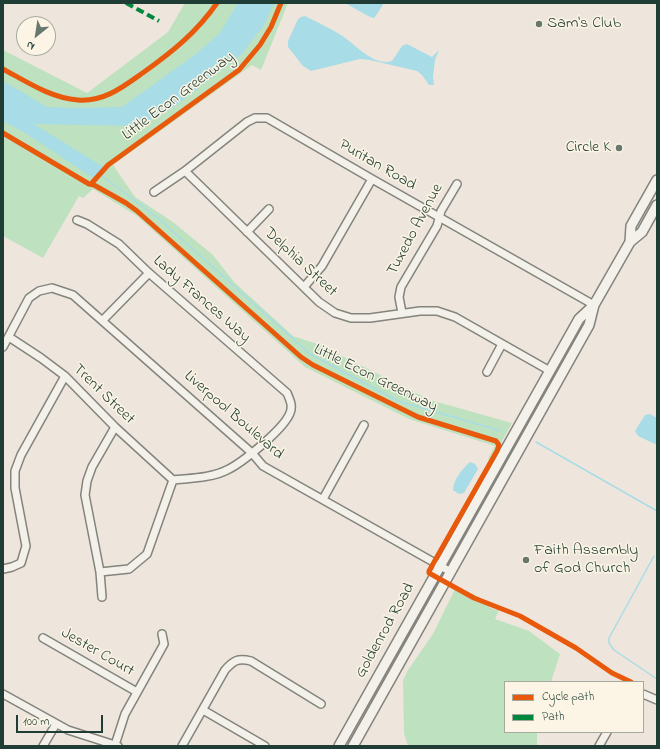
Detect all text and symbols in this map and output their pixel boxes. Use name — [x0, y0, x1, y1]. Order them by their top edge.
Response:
place label: Sam's Club — [547, 14, 621, 34]
north arrow — [16, 16, 56, 56]
marker: Sam's Club — [534, 19, 544, 29]
text: N — [23, 37, 38, 54]
street label: Little Econ Greenway — [119, 49, 239, 145]
street label: Puritan Road — [335, 136, 419, 196]
place label: Circle K — [566, 138, 611, 158]
marker: Circle K — [614, 143, 624, 153]
street label: Tuxedo Avenue — [384, 181, 448, 279]
street label: Delphia Street — [259, 224, 341, 302]
street label: Lady Frances Way — [148, 252, 254, 348]
street label: Little Econ Greenway — [310, 341, 440, 417]
street label: Trent Street — [68, 361, 138, 429]
street label: Liverpool Boulevard — [179, 367, 287, 465]
place label: Faith Assembly of God Church — [534, 541, 638, 579]
marker: Faith Assembly of God Church — [521, 555, 531, 565]
street label: Goldenrod Road — [352, 580, 420, 682]
street label: Jester Court — [57, 624, 137, 682]
legend — [504, 681, 644, 733]
text: Cycle path — [542, 688, 594, 706]
scale bar — [18, 707, 105, 733]
text: Path — [542, 708, 564, 726]
text: 100 m — [23, 713, 50, 731]

